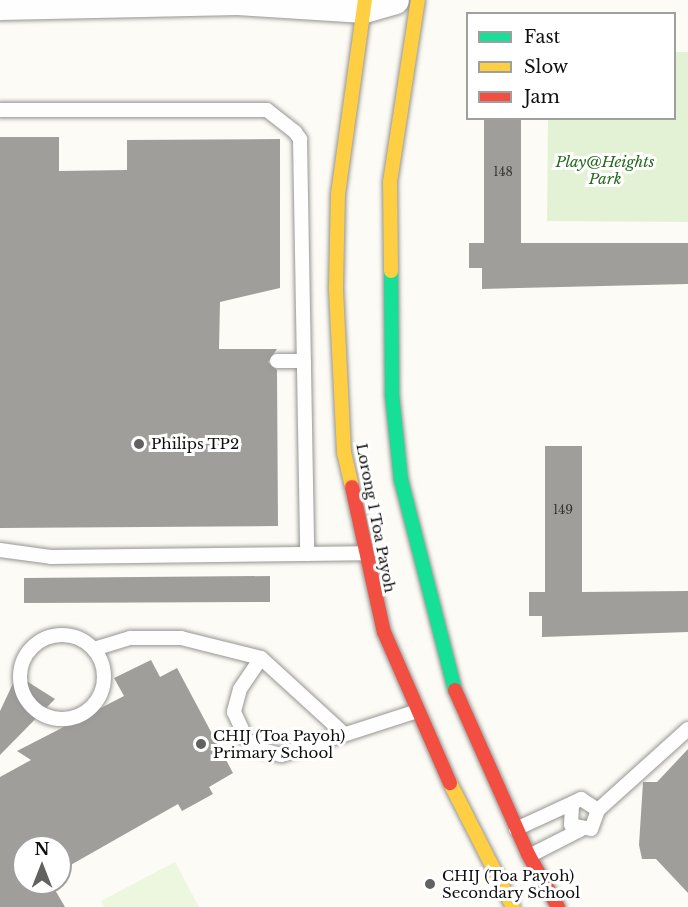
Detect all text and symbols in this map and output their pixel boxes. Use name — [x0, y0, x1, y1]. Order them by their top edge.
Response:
legend — [466, 12, 676, 120]
text: Fast — [524, 26, 560, 48]
text: Slow — [524, 56, 568, 78]
text: Jam — [524, 86, 560, 108]
park label: Play@Heights Park — [555, 152, 655, 187]
house number: 148 — [493, 165, 513, 179]
place label: Philips TP2 — [151, 435, 240, 453]
marker: Philips TP2 — [132, 437, 146, 451]
street label: Lorong 1 Toa Payoh — [353, 441, 399, 595]
house number: 149 — [553, 503, 573, 517]
place label: CHIJ (Toa Payoh) Primary School — [213, 726, 345, 761]
marker: CHIJ (Toa Payoh) Primary School — [194, 737, 208, 751]
north arrow — [12, 835, 72, 895]
text: N — [34, 839, 50, 859]
place label: CHIJ (Toa Payoh) Secondary School — [442, 866, 580, 901]
marker: CHIJ (Toa Payoh) Secondary School — [423, 877, 437, 891]

